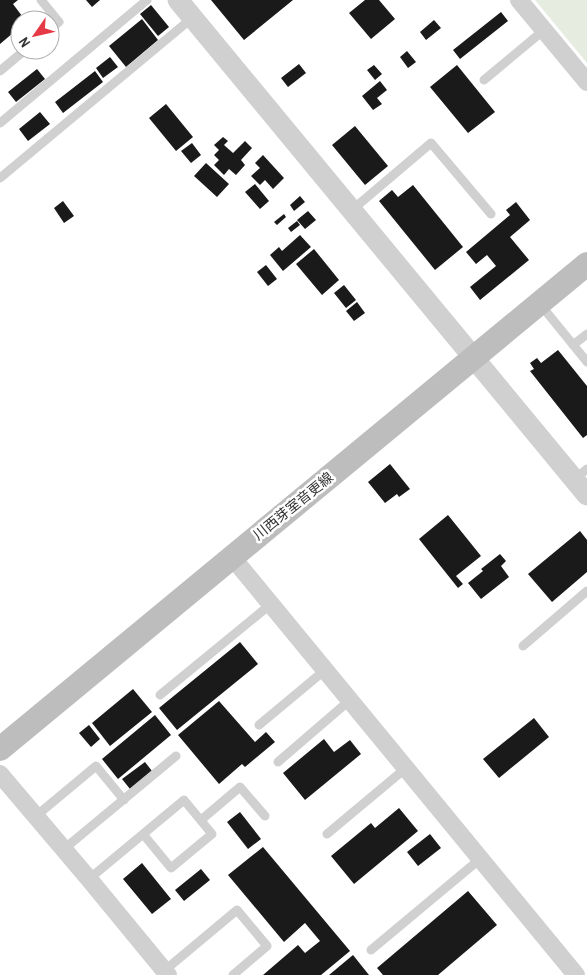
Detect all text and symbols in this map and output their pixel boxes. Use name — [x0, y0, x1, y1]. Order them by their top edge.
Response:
north arrow — [10, 10, 60, 60]
text: N — [14, 34, 34, 51]
street label: 川西芽室音更線 — [249, 468, 337, 544]

